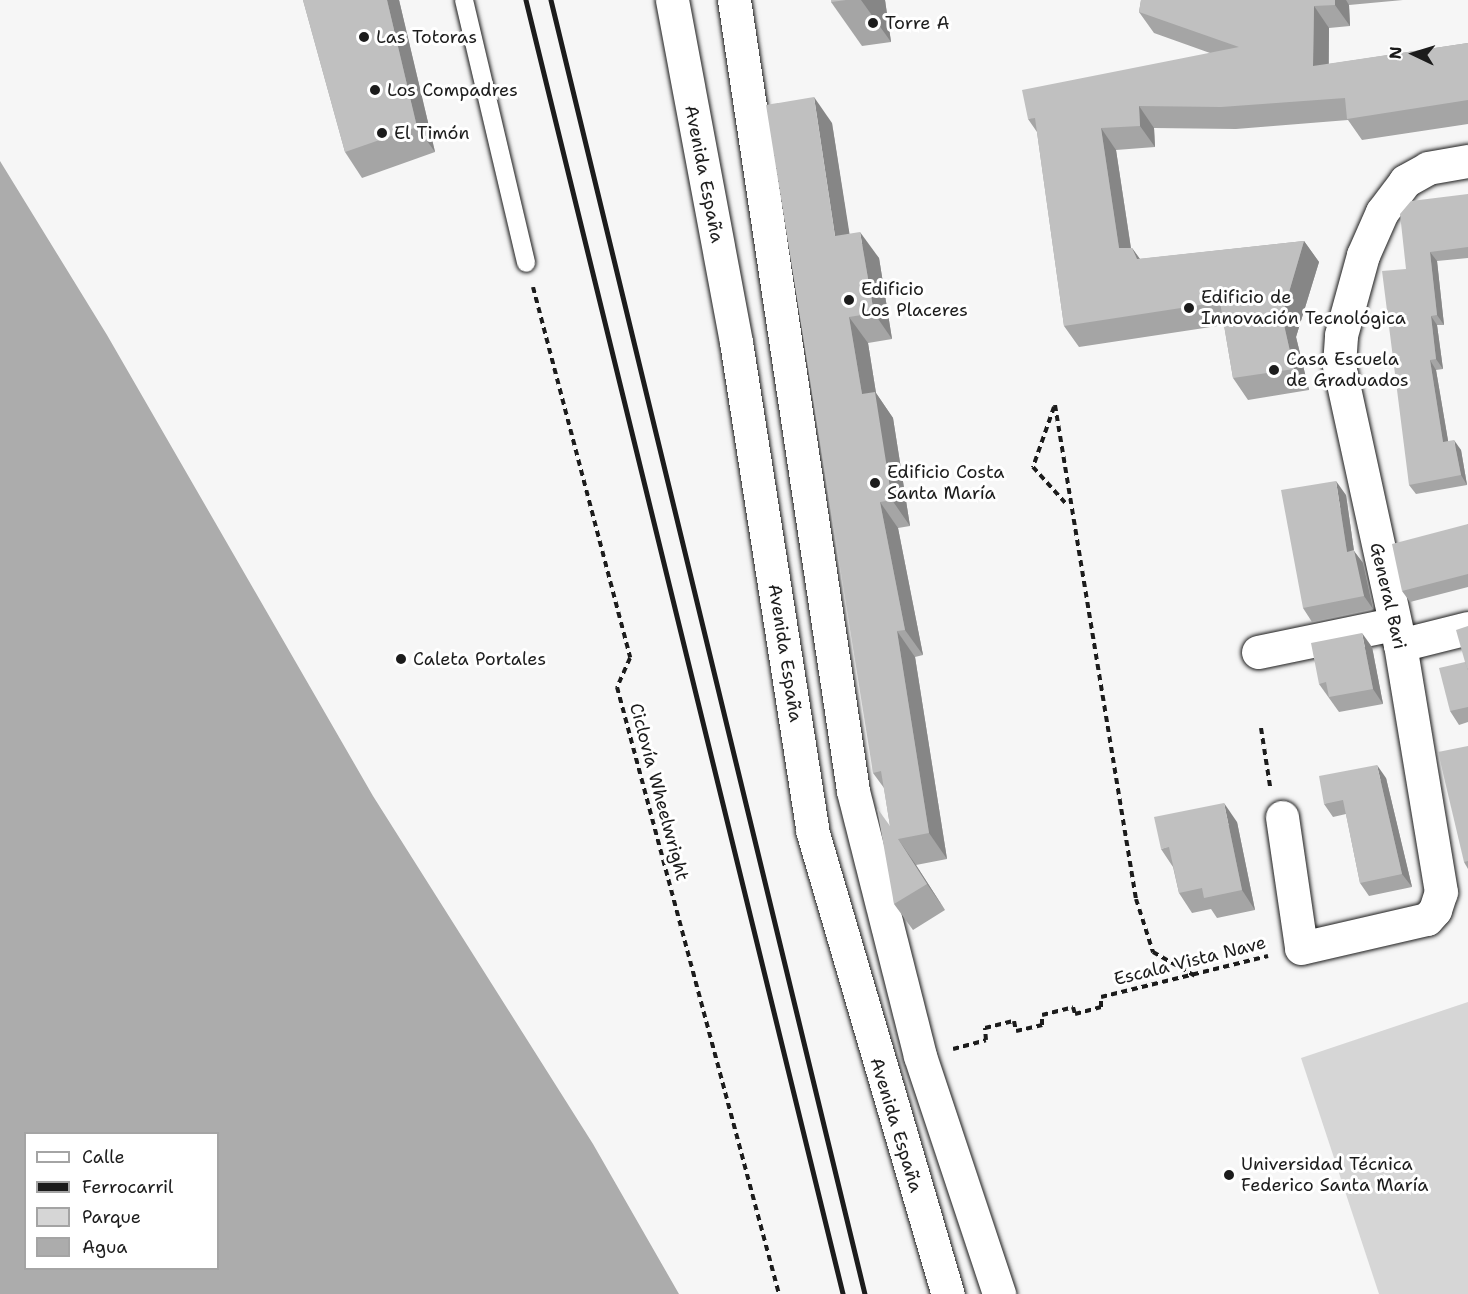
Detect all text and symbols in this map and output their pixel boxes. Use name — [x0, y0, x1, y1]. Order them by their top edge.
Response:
place label: Torre A — [885, 12, 950, 34]
marker: Torre A — [866, 16, 880, 30]
north arrow — [1384, 24, 1444, 84]
place label: Las Totoras — [376, 26, 477, 48]
marker: Las Totoras — [357, 30, 371, 44]
text: N — [1385, 46, 1406, 60]
place label: Los Compadres — [387, 79, 518, 101]
marker: Los Compadres — [368, 83, 382, 97]
street label: Avenida España — [680, 103, 728, 245]
place label: El Timón — [394, 122, 469, 144]
marker: El Timón — [375, 126, 389, 140]
place label: Edificio Los Placeres — [861, 279, 968, 322]
place label: Edificio de Innovación Tecnológica — [1201, 287, 1406, 330]
marker: Edificio Los Placeres — [842, 293, 856, 307]
marker: Edificio de Innovación Tecnológica — [1182, 301, 1196, 315]
place label: Casa Escuela de Graduados — [1286, 349, 1409, 392]
marker: Casa Escuela de Graduados — [1267, 363, 1281, 377]
place label: Edificio Costa Santa María — [887, 462, 1005, 504]
marker: Edificio Costa Santa María — [868, 476, 882, 490]
street label: General Bari — [1365, 541, 1411, 651]
street label: Avenida España — [763, 582, 807, 724]
place label: Caleta Portales — [413, 648, 546, 670]
marker: Caleta Portales — [394, 652, 408, 666]
street label: Ciclovía Wheelwright — [625, 701, 693, 883]
street label: Escala Vista Nave — [1112, 932, 1268, 990]
street label: Avenida España — [865, 1055, 927, 1195]
legend — [24, 1132, 219, 1270]
text: Calle — [82, 1145, 125, 1169]
place label: Universidad Técnica Federico Santa María — [1241, 1154, 1428, 1196]
marker: Universidad Técnica Federico Santa María — [1222, 1168, 1236, 1182]
text: Ferrocarril — [82, 1175, 174, 1199]
text: Parque — [82, 1205, 141, 1229]
text: Agua — [82, 1235, 127, 1259]

